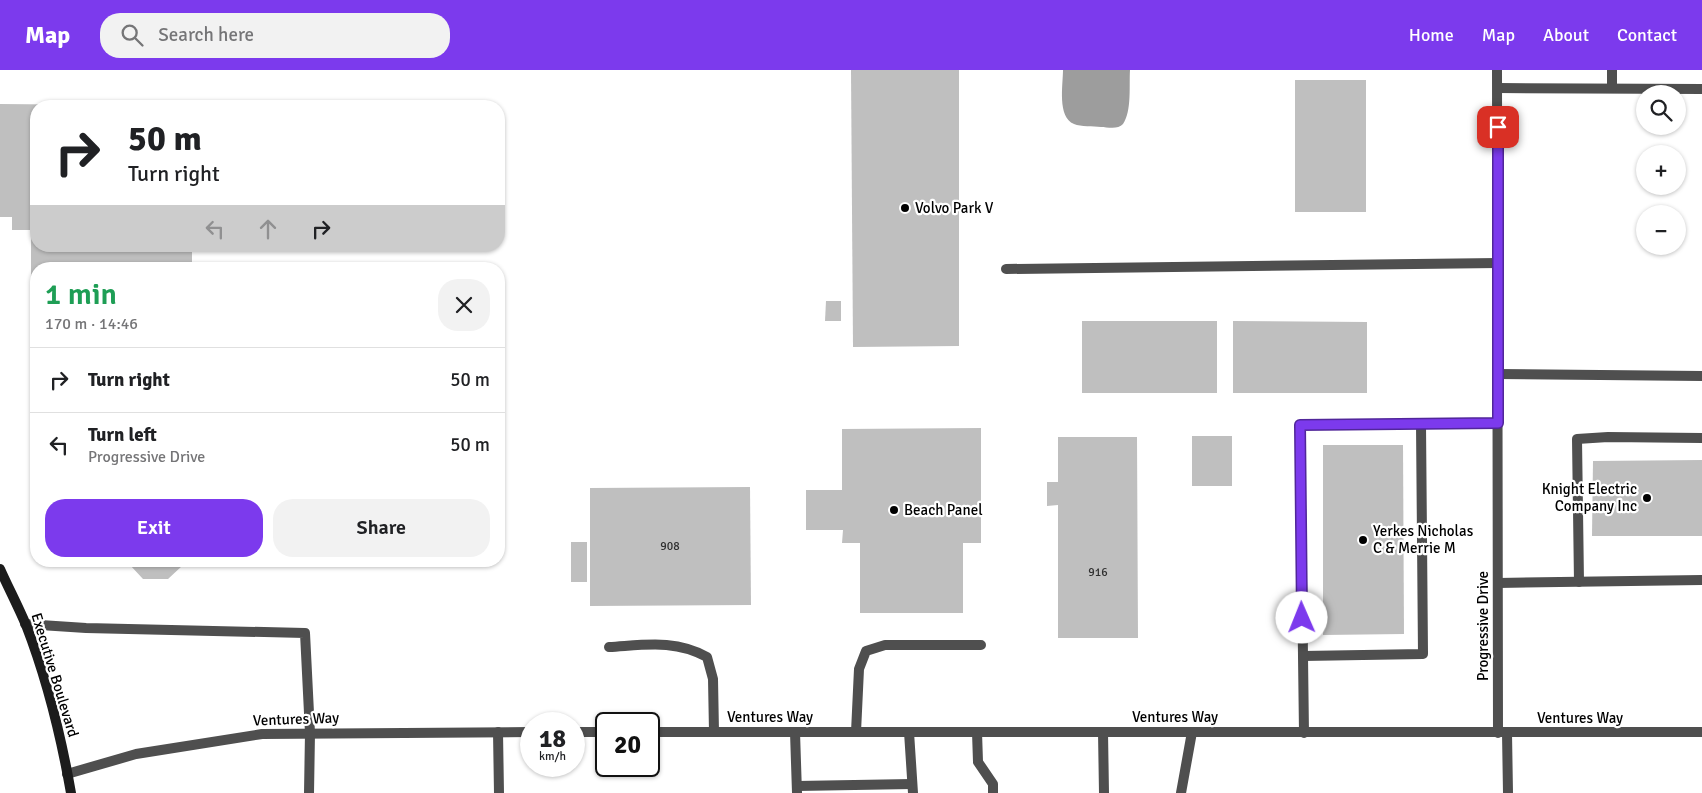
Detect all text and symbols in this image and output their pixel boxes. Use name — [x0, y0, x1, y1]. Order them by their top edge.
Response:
search box — [100, 13, 450, 58]
text: Map — [25, 20, 70, 50]
icon: search — [118, 21, 146, 49]
text: Search here — [158, 23, 254, 47]
text: Home — [1409, 24, 1454, 46]
text: Map — [1482, 24, 1515, 46]
text: About — [1543, 24, 1589, 46]
text: Contact — [1617, 24, 1677, 46]
map controls — [1636, 85, 1686, 255]
button: search — [1636, 85, 1686, 135]
pin — [1477, 106, 1519, 148]
icon: arrive — [1484, 113, 1512, 141]
text: 50 m — [128, 117, 202, 160]
icon: right — [45, 120, 110, 185]
button: + — [1636, 145, 1686, 195]
text: Turn right — [128, 160, 220, 187]
place label: Volvo Park V — [915, 199, 994, 217]
marker: Volvo Park V — [899, 202, 911, 214]
button: − — [1636, 205, 1686, 255]
icon: left — [201, 215, 229, 243]
icon: ahead — [254, 215, 282, 243]
icon: right — [307, 215, 335, 243]
text: 1 min — [45, 276, 117, 313]
button: close — [438, 279, 490, 331]
text: 170 m · 14:46 — [45, 314, 138, 334]
icon: right — [45, 366, 73, 394]
text: Turn right — [88, 368, 170, 392]
text: 50 m — [450, 368, 490, 392]
text: Turn left — [88, 423, 157, 447]
icon: left — [45, 431, 73, 459]
text: 50 m — [450, 433, 490, 457]
text: Progressive Drive — [88, 447, 205, 467]
place label: Knight Electric Company Inc — [1542, 480, 1637, 515]
marker: Knight Electric Company Inc — [1641, 492, 1653, 504]
button: Exit — [45, 499, 263, 557]
button: Share — [273, 499, 490, 557]
place label: Beach Panel — [904, 501, 983, 519]
marker: Beach Panel — [888, 504, 900, 516]
place label: Yerkes Nicholas C & Merrie M — [1373, 522, 1474, 557]
marker: Yerkes Nicholas C & Merrie M — [1357, 534, 1369, 546]
house number: 908 — [660, 539, 680, 554]
house number: 916 — [1088, 565, 1108, 580]
street label: Progressive Drive — [1474, 571, 1492, 681]
position arrow — [1275, 591, 1327, 643]
street label: Executive Boulevard — [28, 611, 82, 739]
street label: Ventures Way — [727, 708, 813, 726]
street label: Ventures Way — [1132, 708, 1218, 726]
street label: Ventures Way — [253, 709, 339, 729]
street label: Ventures Way — [1537, 709, 1623, 727]
speed limit sign: 20 — [595, 712, 660, 777]
text: 18 — [539, 723, 566, 754]
text: km/h — [539, 749, 566, 764]

